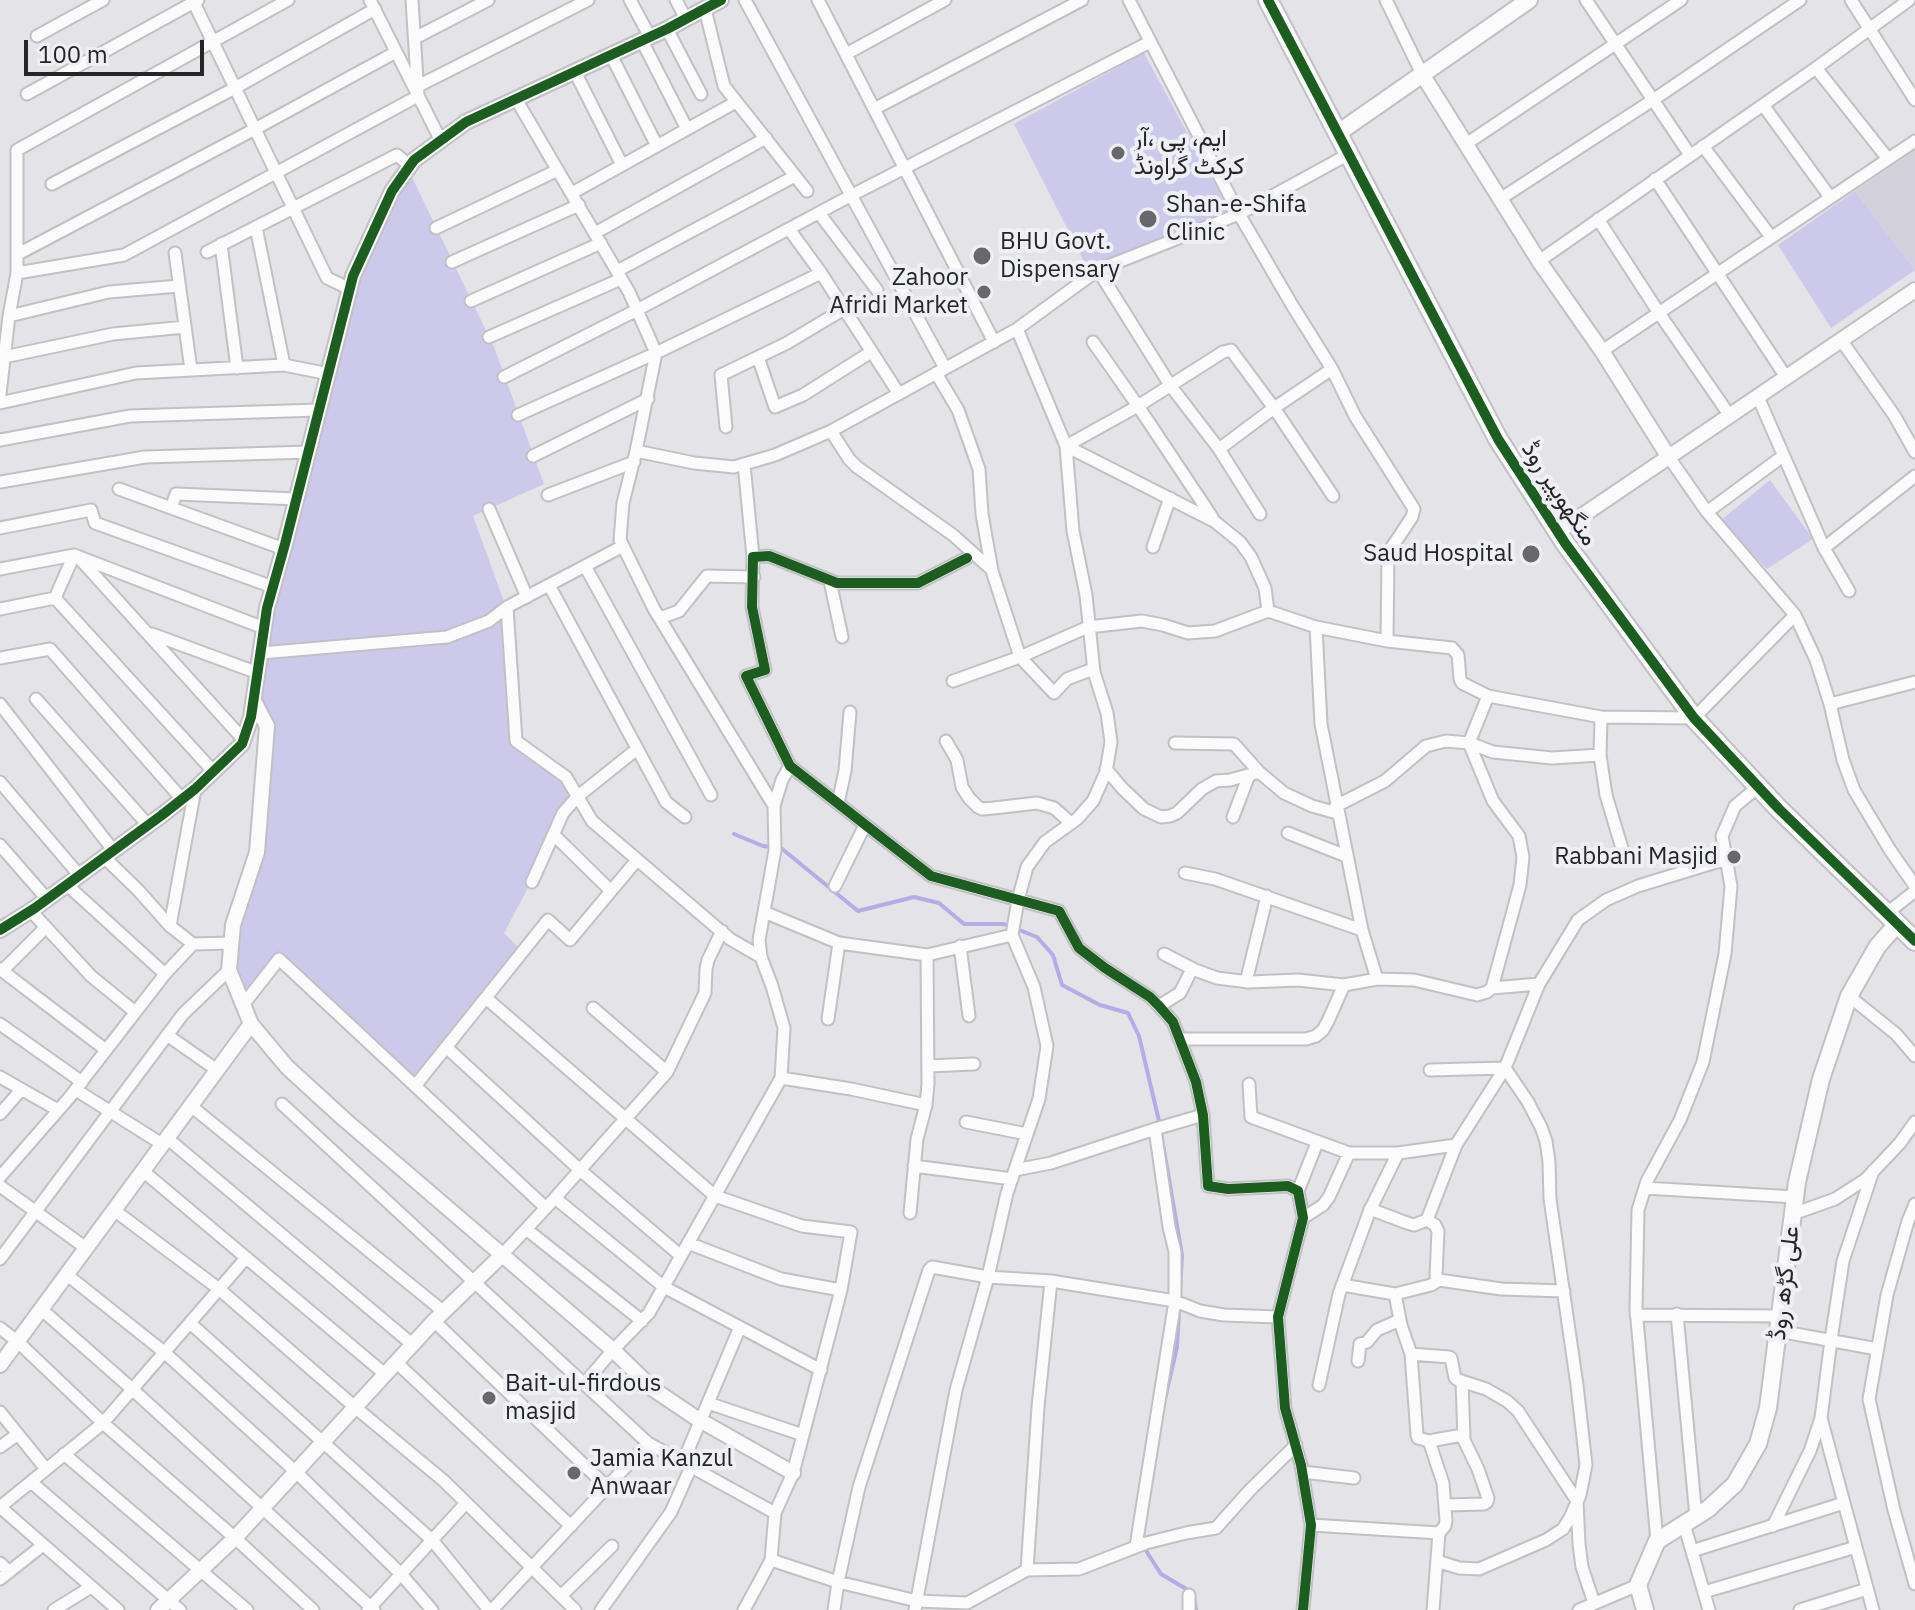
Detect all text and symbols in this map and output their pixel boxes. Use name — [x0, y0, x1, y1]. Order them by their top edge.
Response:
scale bar — [28, 24, 208, 74]
text: 100 m — [38, 38, 108, 70]
place label: ایم، پی ،آر کرکٹ گراونڈ — [1134, 125, 1244, 181]
marker: ایم، پی ،آر کرکٹ گراونڈ — [1109, 144, 1127, 162]
place label: Shan-e-Shifa Clinic — [1166, 191, 1307, 247]
marker: Shan-e-Shifa Clinic — [1137, 208, 1159, 230]
place label: BHU Govt. Dispensary — [1000, 228, 1120, 284]
marker: BHU Govt. Dispensary — [971, 245, 993, 267]
place label: Zahoor Afridi Market — [829, 264, 968, 320]
marker: Zahoor Afridi Market — [975, 283, 993, 301]
street label: منگھوپیر روڈ — [1515, 436, 1603, 552]
place label: Saud Hospital — [1363, 540, 1513, 568]
marker: Saud Hospital — [1520, 543, 1542, 565]
place label: Rabbani Masjid — [1554, 843, 1718, 871]
marker: Rabbani Masjid — [1725, 848, 1743, 866]
street label: علی گڑھ روڈ — [1764, 1224, 1806, 1342]
place label: Bait-ul-firdous masjid — [505, 1370, 661, 1426]
marker: Bait-ul-firdous masjid — [480, 1389, 498, 1407]
place label: Jamia Kanzul Anwaar — [590, 1445, 733, 1501]
marker: Jamia Kanzul Anwaar — [565, 1464, 583, 1482]

